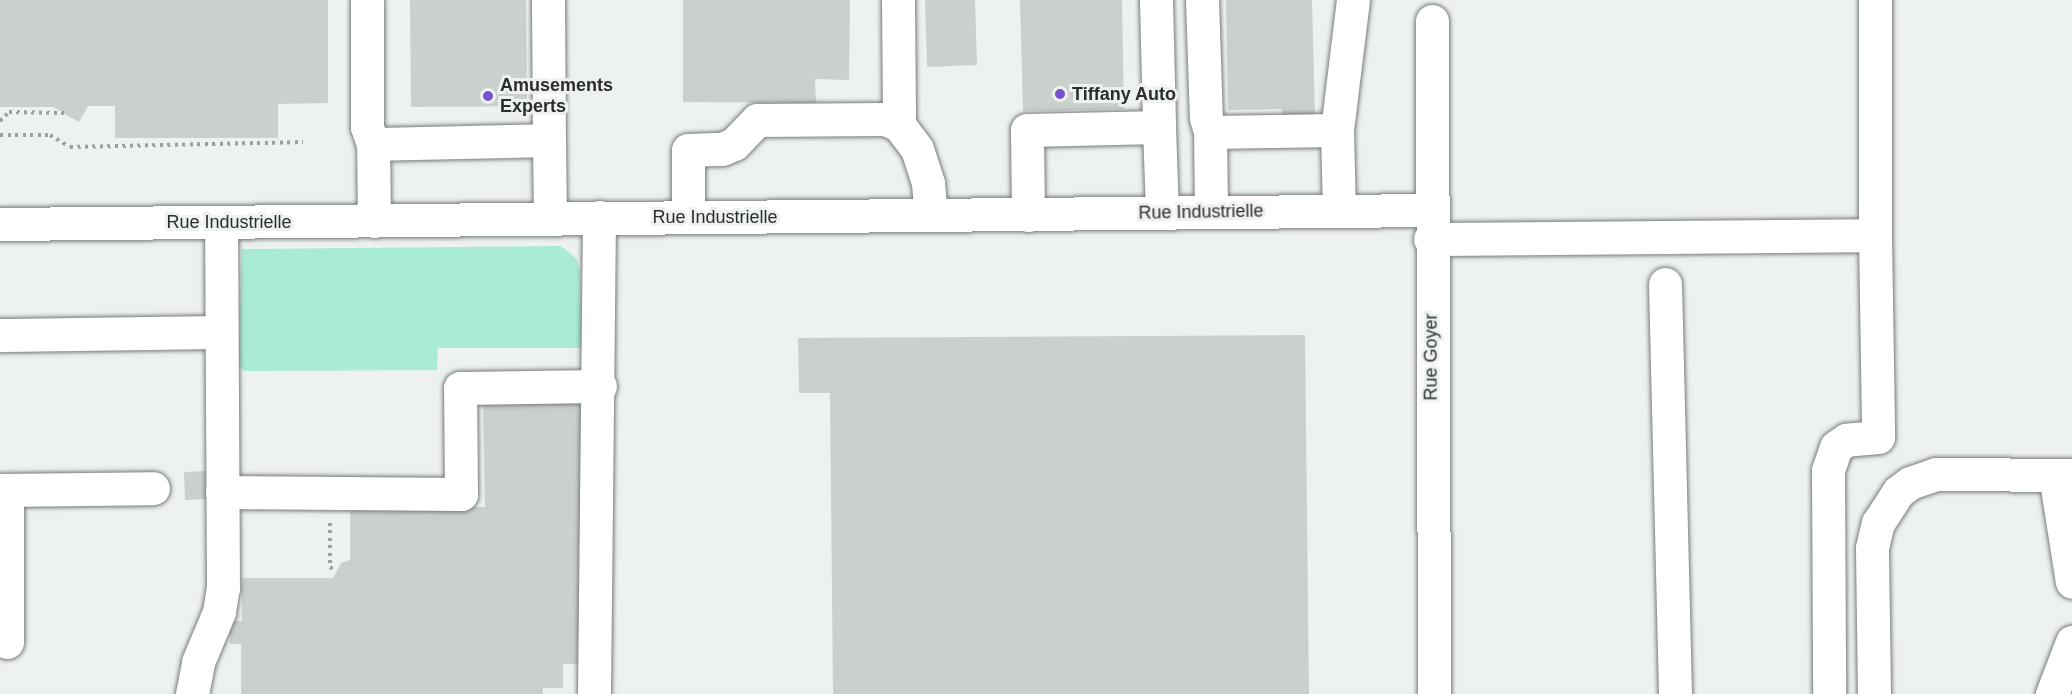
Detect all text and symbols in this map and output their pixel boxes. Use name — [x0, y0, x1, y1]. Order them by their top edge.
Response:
place label: Amusements Experts — [500, 75, 613, 118]
place label: Tiffany Auto — [1072, 83, 1177, 105]
marker: Tiffany Auto — [1053, 87, 1067, 101]
marker: Amusements Experts — [481, 89, 495, 103]
street label: Rue Industrielle — [1138, 200, 1264, 224]
street label: Rue Industrielle — [652, 206, 778, 228]
street label: Rue Industrielle — [166, 211, 292, 233]
street label: Rue Goyer — [1420, 313, 1442, 401]

